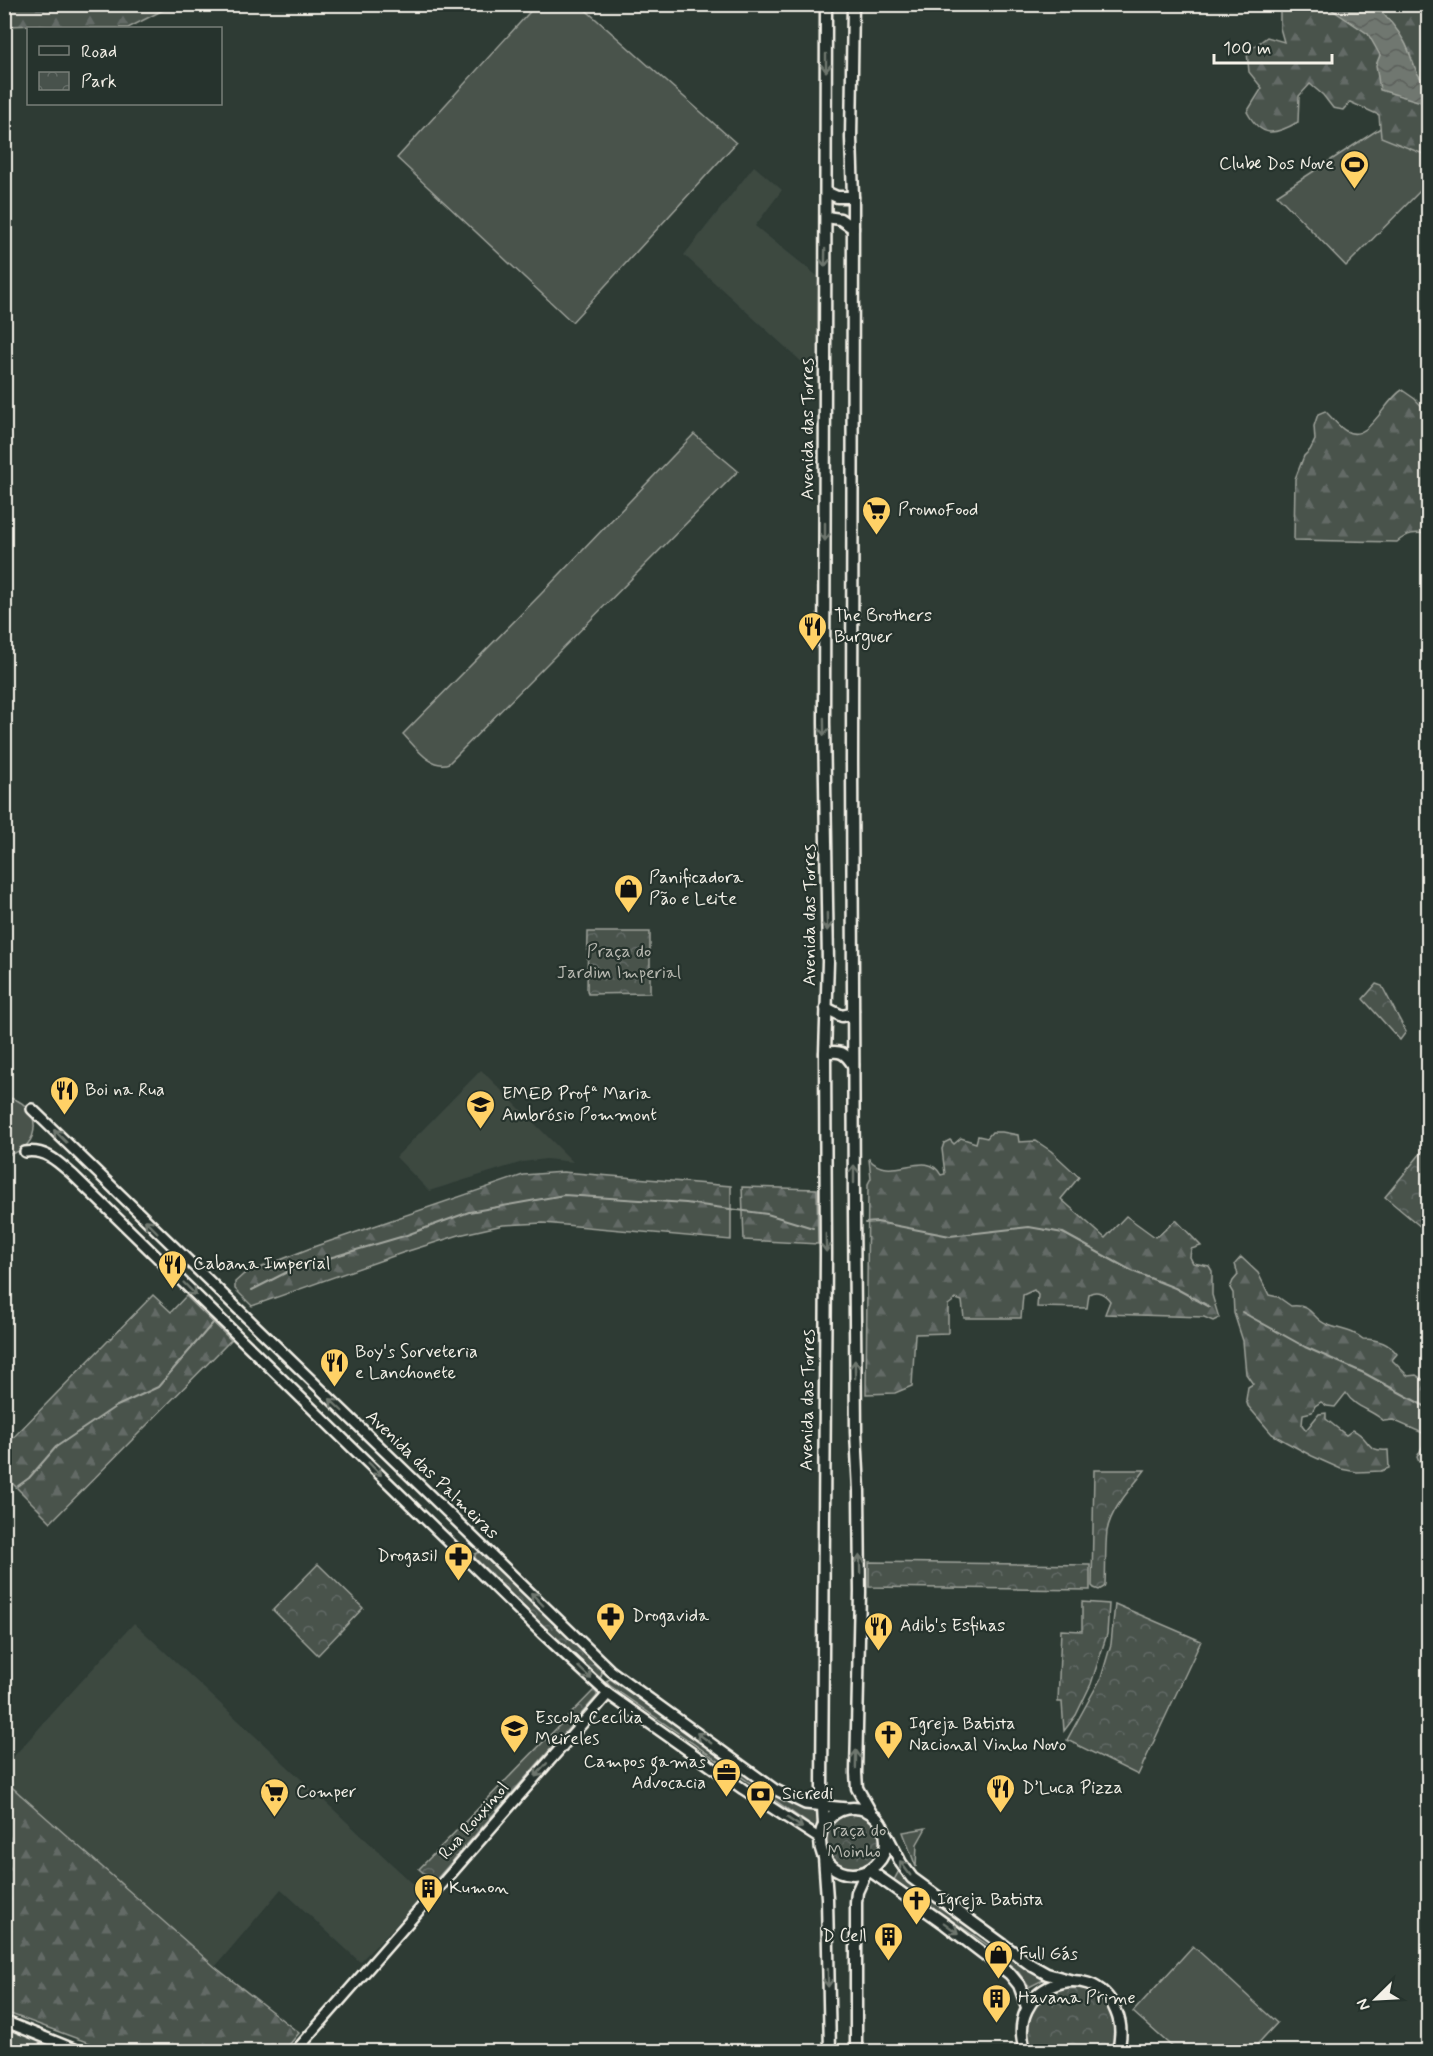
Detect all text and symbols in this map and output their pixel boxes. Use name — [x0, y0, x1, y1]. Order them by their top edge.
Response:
legend — [27, 27, 222, 105]
scale bar — [1214, 27, 1332, 65]
text: 100 m — [1223, 37, 1271, 61]
text: Road — [81, 40, 117, 64]
one-way arrow — [820, 52, 832, 72]
text: Park — [81, 70, 117, 94]
sports icon: Clube Dos Nove — [1339, 148, 1371, 190]
place label: Clube Dos Nove — [1219, 152, 1334, 176]
one-way arrow — [819, 247, 831, 267]
street label: Avenida das Torres — [796, 358, 820, 500]
supermarket icon: PromoFood — [861, 494, 893, 536]
place label: PromoFood — [898, 498, 979, 522]
one-way arrow — [819, 522, 831, 542]
place label: The Brothers Burguer — [834, 604, 932, 650]
restaurant icon: The Brothers Burguer — [797, 610, 829, 652]
one-way arrow — [818, 717, 830, 737]
street label: Avenida das Torres — [798, 844, 822, 986]
place label: Panificadora Pão e Leite — [649, 866, 743, 911]
shop icon: Panificadora Pão e Leite — [612, 872, 644, 914]
one-way arrow — [821, 912, 833, 932]
park label: Praça do Jardim Imperial — [557, 940, 681, 985]
restaurant icon: Boi na Rua — [48, 1074, 80, 1116]
place label: Boi na Rua — [85, 1078, 165, 1102]
place label: EMEB Profª Maria Ambrósio Pommont — [502, 1082, 657, 1127]
school or university icon: EMEB Profª Maria Ambrósio Pommont — [465, 1088, 497, 1130]
one-way arrow — [52, 1128, 67, 1143]
one-way arrow — [848, 1164, 860, 1184]
one-way arrow — [144, 1218, 159, 1233]
one-way arrow — [820, 1233, 832, 1253]
restaurant icon: Cabana Imperial — [156, 1248, 188, 1290]
place label: Cabana Imperial — [193, 1252, 330, 1276]
one-way arrow — [183, 1282, 198, 1296]
street label: Avenida das Torres — [795, 1329, 821, 1471]
place label: Boy's Sorveteria e Lanchonete — [355, 1340, 478, 1385]
restaurant icon: Boy's Sorveteria e Lanchonete — [318, 1346, 350, 1388]
one-way arrow — [849, 1359, 861, 1379]
one-way arrow — [329, 1398, 344, 1413]
street label: Avenida das Palmeiras — [360, 1405, 504, 1545]
one-way arrow — [367, 1462, 382, 1477]
pharmacy icon: Drogasil — [442, 1540, 474, 1582]
place label: Drogasil — [377, 1544, 437, 1568]
one-way arrow — [854, 1554, 866, 1574]
one-way arrow — [530, 1592, 544, 1607]
pharmacy icon: Drogavida — [595, 1600, 627, 1642]
place label: Drogavida — [632, 1604, 709, 1628]
restaurant icon: Adib's Esfihas — [863, 1610, 895, 1652]
place label: Adib's Esfihas — [900, 1614, 1005, 1638]
one-way arrow — [577, 1666, 592, 1680]
place label: Escola Cecília Meireles — [535, 1706, 643, 1751]
school or university icon: Escola Cecília Meireles — [498, 1712, 530, 1754]
place label: Igreja Batista Nacional Vinho Novo — [909, 1712, 1067, 1757]
church icon: Igreja Batista Nacional Vinho Novo — [872, 1718, 904, 1760]
one-way arrow — [696, 1732, 712, 1744]
one-way arrow — [851, 1749, 862, 1769]
place label: Campos gamas Advocacia — [583, 1750, 706, 1795]
office icon: Campos gamas Advocacia — [711, 1756, 743, 1798]
one-way arrow — [534, 1762, 548, 1777]
restaurant icon: D’Luca Pizza — [985, 1772, 1017, 1814]
supermarket icon: Comper — [259, 1776, 291, 1818]
place label: D’Luca Pizza — [1022, 1776, 1123, 1800]
street label: Rua Rouxinol — [433, 1777, 515, 1865]
bank icon: Sicredi — [745, 1778, 777, 1820]
place label: Comper — [296, 1780, 357, 1804]
place label: Sicredi — [782, 1782, 833, 1806]
one-way arrow — [786, 1817, 802, 1829]
park label: Praça do Moinho — [822, 1819, 886, 1864]
one-way arrow — [899, 1860, 911, 1876]
building icon: Kumon — [412, 1872, 444, 1914]
place label: Kumon — [449, 1876, 509, 1900]
church icon: Igreja Batista — [900, 1884, 932, 1926]
place label: Igreja Batista — [937, 1888, 1043, 1912]
building icon: D Cell — [872, 1920, 904, 1962]
one-way arrow — [942, 1922, 958, 1935]
place label: D Cell — [822, 1924, 867, 1948]
shop icon: Full Gás — [982, 1938, 1014, 1980]
place label: Full Gás — [1019, 1942, 1078, 1966]
one-way arrow — [823, 1968, 834, 1988]
north arrow — [1346, 1969, 1406, 2029]
building icon: Havana Prime — [981, 1982, 1013, 2024]
place label: Havana Prime — [1018, 1986, 1136, 2010]
text: N — [1352, 1995, 1375, 2014]

